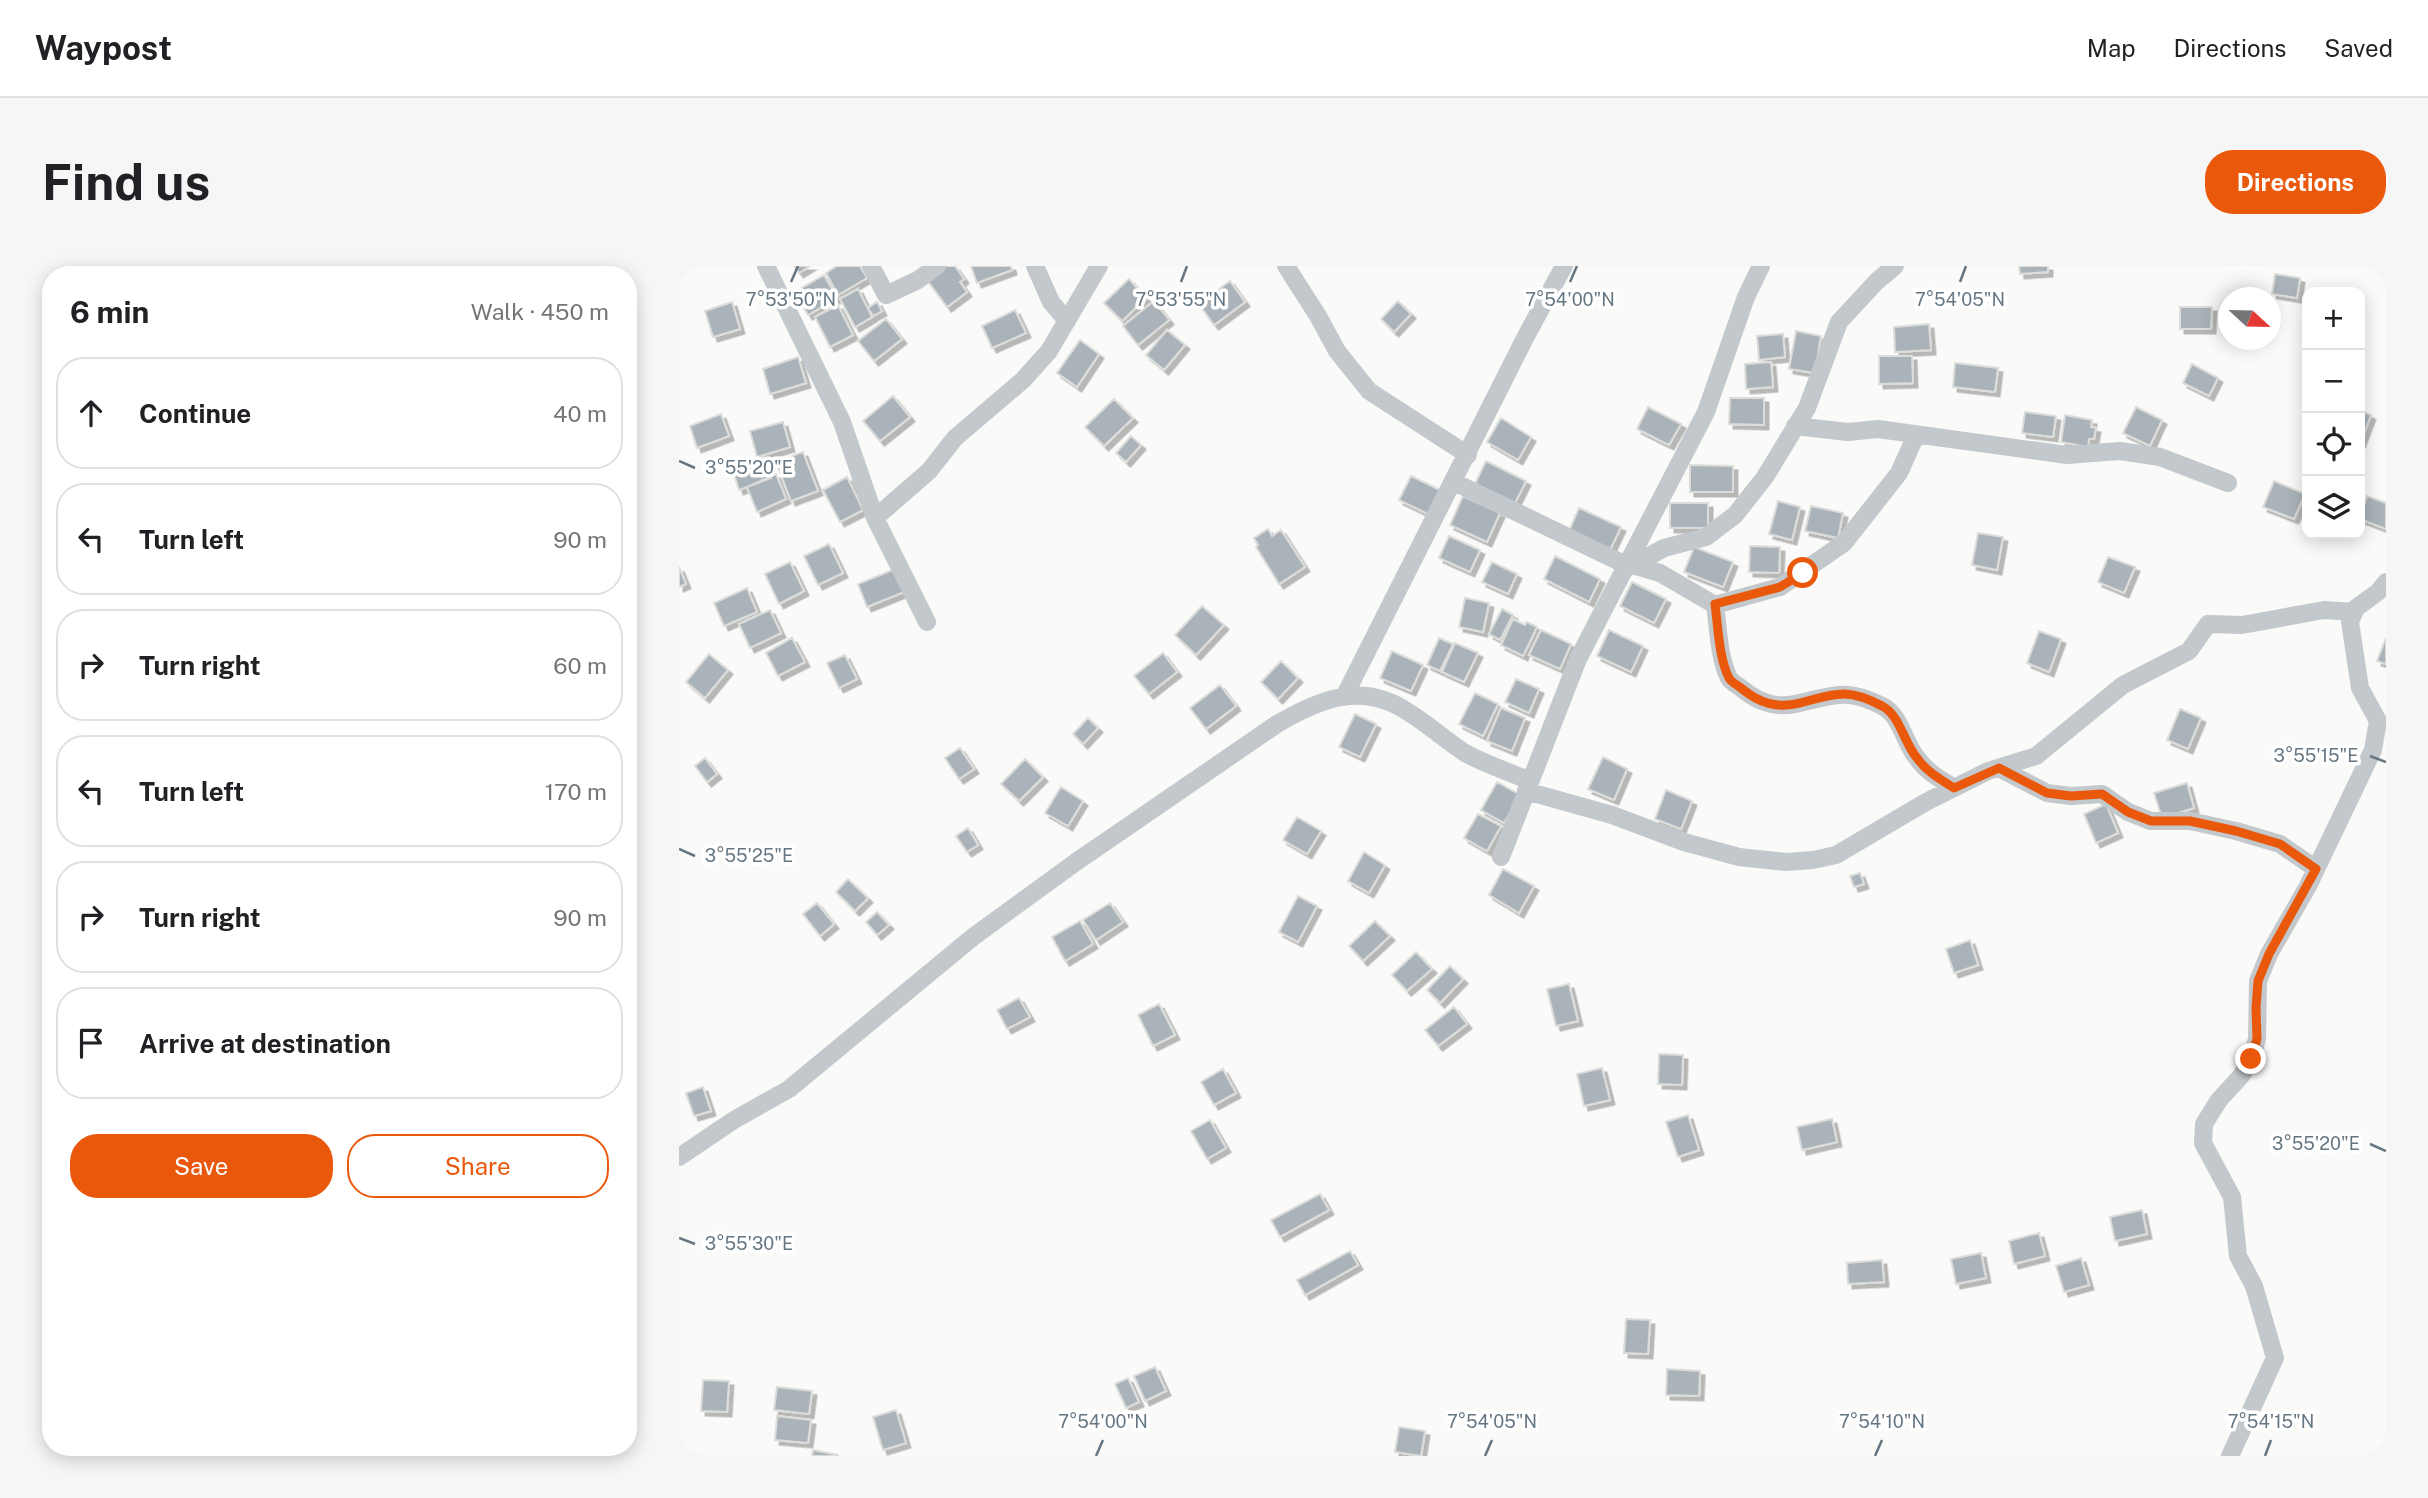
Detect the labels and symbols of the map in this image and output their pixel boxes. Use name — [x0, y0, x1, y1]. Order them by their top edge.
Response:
north arrow — [2218, 287, 2281, 350]
text: 7°53'50"N — [746, 289, 836, 310]
text: 7°53'55"N — [1136, 289, 1226, 310]
text: 7°54'00"N — [1525, 289, 1615, 310]
text: 7°54'05"N — [1915, 289, 2005, 310]
text: 3°55'20"E — [705, 457, 793, 478]
route start — [1787, 557, 1818, 588]
text: 3°55'15"E — [2274, 745, 2358, 766]
text: 3°55'25"E — [705, 845, 793, 866]
route end — [2235, 1043, 2266, 1074]
text: 3°55'20"E — [2272, 1133, 2360, 1154]
text: 3°55'30"E — [705, 1233, 793, 1254]
text: 7°54'00"N — [1058, 1411, 1148, 1432]
text: 7°54'05"N — [1447, 1411, 1537, 1432]
text: 7°54'10"N — [1839, 1411, 1925, 1432]
text: 7°54'15"N — [2228, 1411, 2314, 1432]

